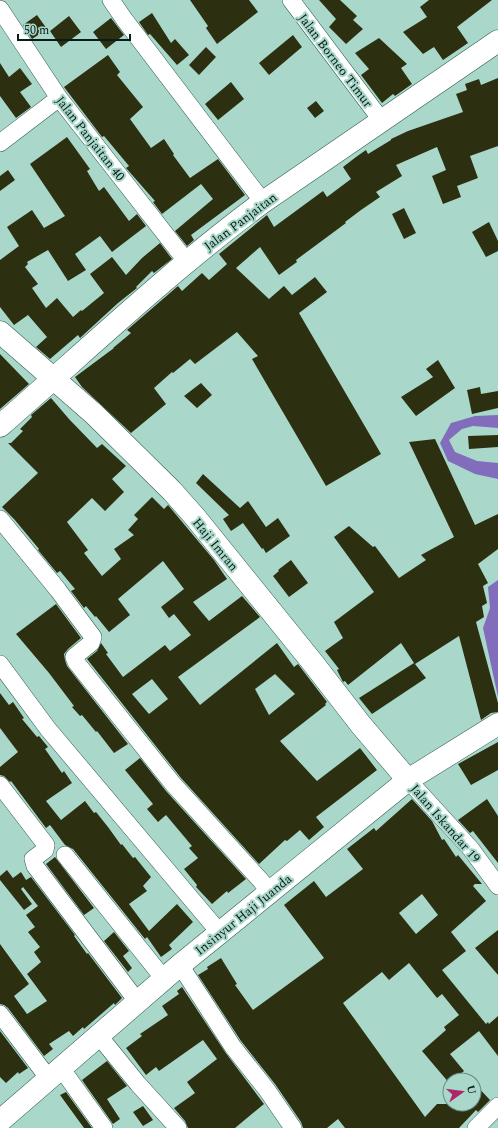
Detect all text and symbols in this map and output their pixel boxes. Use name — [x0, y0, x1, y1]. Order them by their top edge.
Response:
street label: Jalan Borneo Timur — [293, 9, 377, 112]
scale bar — [18, 16, 130, 42]
text: 50 m — [24, 21, 49, 40]
street label: Jalan Panjaitan 40 — [51, 92, 130, 186]
street label: Jalan Panjaitan — [200, 187, 282, 256]
street label: Haji Imran — [187, 514, 243, 576]
street label: Jalan Iskandar 19 — [405, 780, 485, 868]
street label: Insinyur Haji Juanda — [191, 869, 297, 960]
north arrow — [442, 1072, 482, 1112]
text: U — [462, 1083, 481, 1096]

